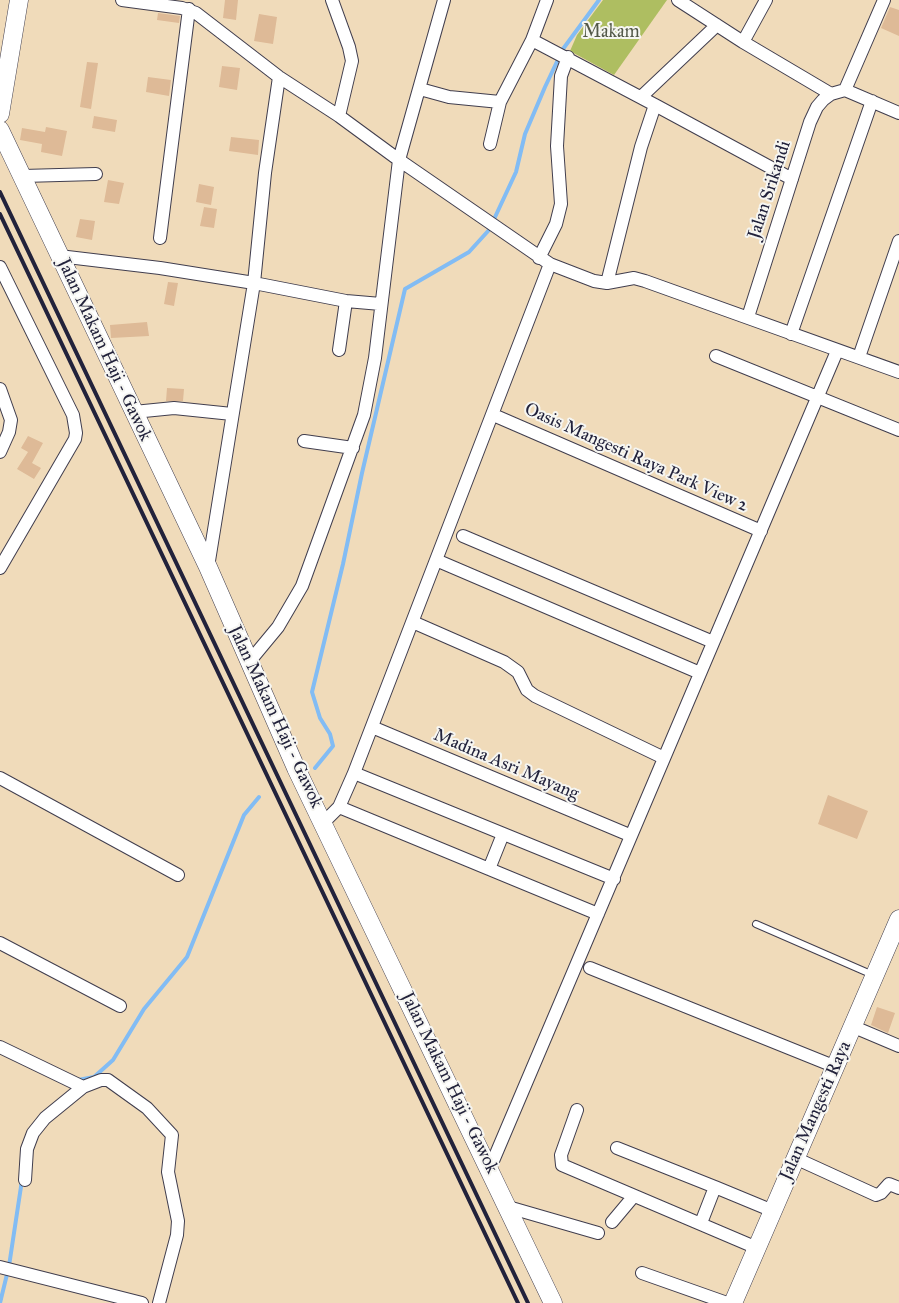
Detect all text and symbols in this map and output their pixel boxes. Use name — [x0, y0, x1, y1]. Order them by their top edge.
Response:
park label: Makam — [582, 22, 640, 44]
street label: Jalan Srikandi — [744, 138, 796, 242]
street label: Jalan Makam Haji - Gawok — [52, 255, 156, 445]
street label: Oasis Mangesti Raya Park View 2 — [521, 399, 751, 517]
street label: Jalan Makam Haji - Gawok — [223, 622, 327, 812]
street label: Madina Asri Mayang — [430, 725, 582, 805]
street label: Jalan Makam Haji - Gawok — [396, 989, 502, 1177]
street label: Jalan Mangesti Raya — [776, 1038, 856, 1184]

